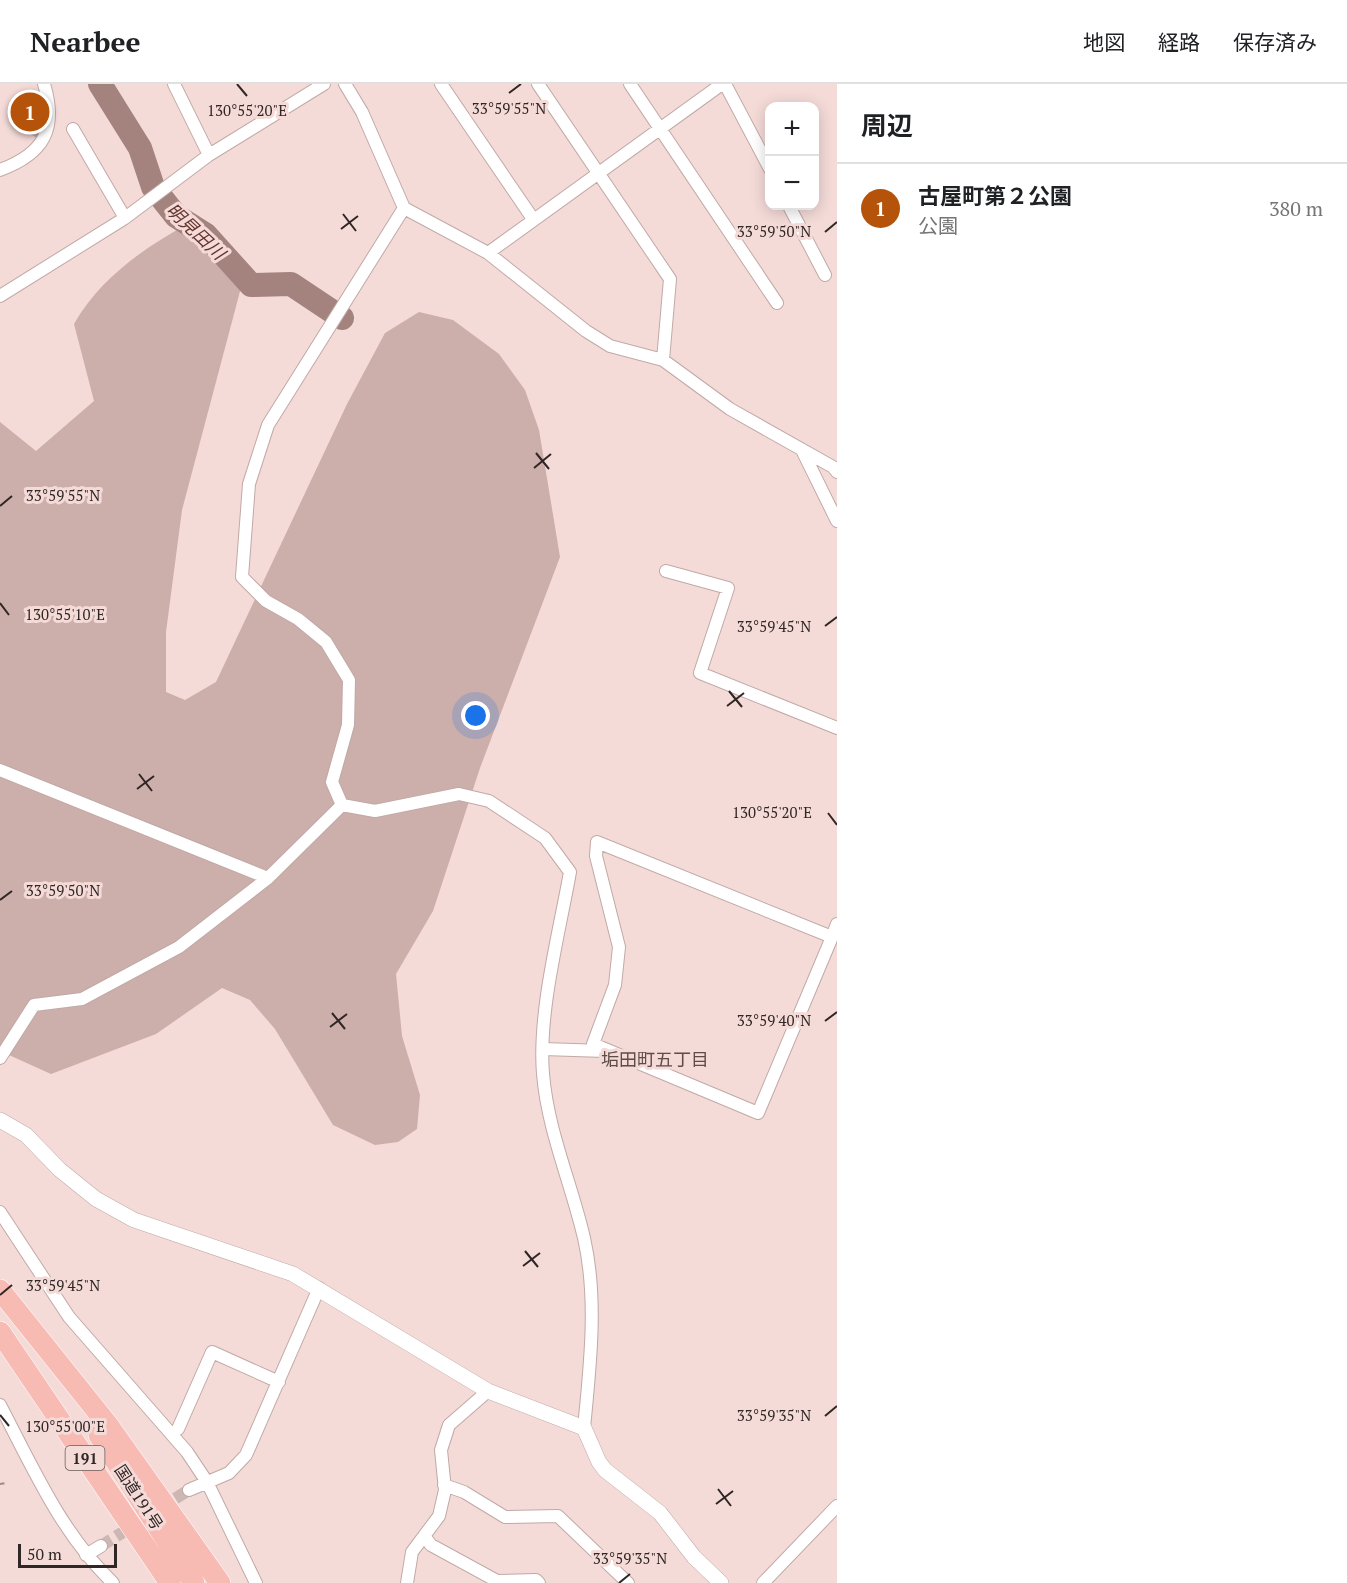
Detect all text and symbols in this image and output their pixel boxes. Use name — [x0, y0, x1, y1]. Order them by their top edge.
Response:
text: Nearbee — [30, 23, 140, 60]
text: 地図 — [1083, 28, 1125, 56]
text: 経路 — [1158, 28, 1200, 56]
text: 保存済み — [1233, 28, 1317, 56]
pin: 1 — [10, 90, 50, 135]
text: 33°59'55"N — [472, 98, 546, 118]
text: 130°55'20"E — [207, 100, 287, 120]
map controls — [765, 102, 819, 210]
button: + — [765, 102, 819, 156]
text: 周辺 — [861, 108, 913, 142]
button: − — [765, 156, 819, 210]
text: 古屋町第２公園 — [918, 181, 1072, 210]
text: 1 — [875, 195, 886, 222]
text: 380 m — [1269, 195, 1323, 222]
water label: 明見田川 — [161, 198, 232, 266]
text: 公園 — [918, 212, 958, 239]
text: 33°59'50"N — [737, 221, 811, 241]
text: 33°59'55"N — [26, 485, 100, 505]
text: 130°55'10"E — [25, 604, 105, 624]
text: 33°59'45"N — [737, 616, 811, 636]
your location — [461, 701, 490, 730]
text: 130°55'20"E — [732, 802, 812, 822]
text: 33°59'50"N — [26, 880, 100, 900]
text: 33°59'40"N — [737, 1010, 811, 1030]
district label: 垢田町五丁目 — [601, 1047, 709, 1071]
text: 33°59'45"N — [26, 1275, 100, 1295]
text: 33°59'35"N — [737, 1405, 811, 1425]
text: 130°55'00"E — [25, 1416, 105, 1436]
road number: 191 — [66, 1446, 104, 1470]
street label: 国道191号 — [110, 1460, 168, 1534]
scale bar — [18, 1541, 117, 1568]
text: 50 m — [27, 1543, 62, 1565]
text: 33°59'35"N — [593, 1548, 667, 1568]

